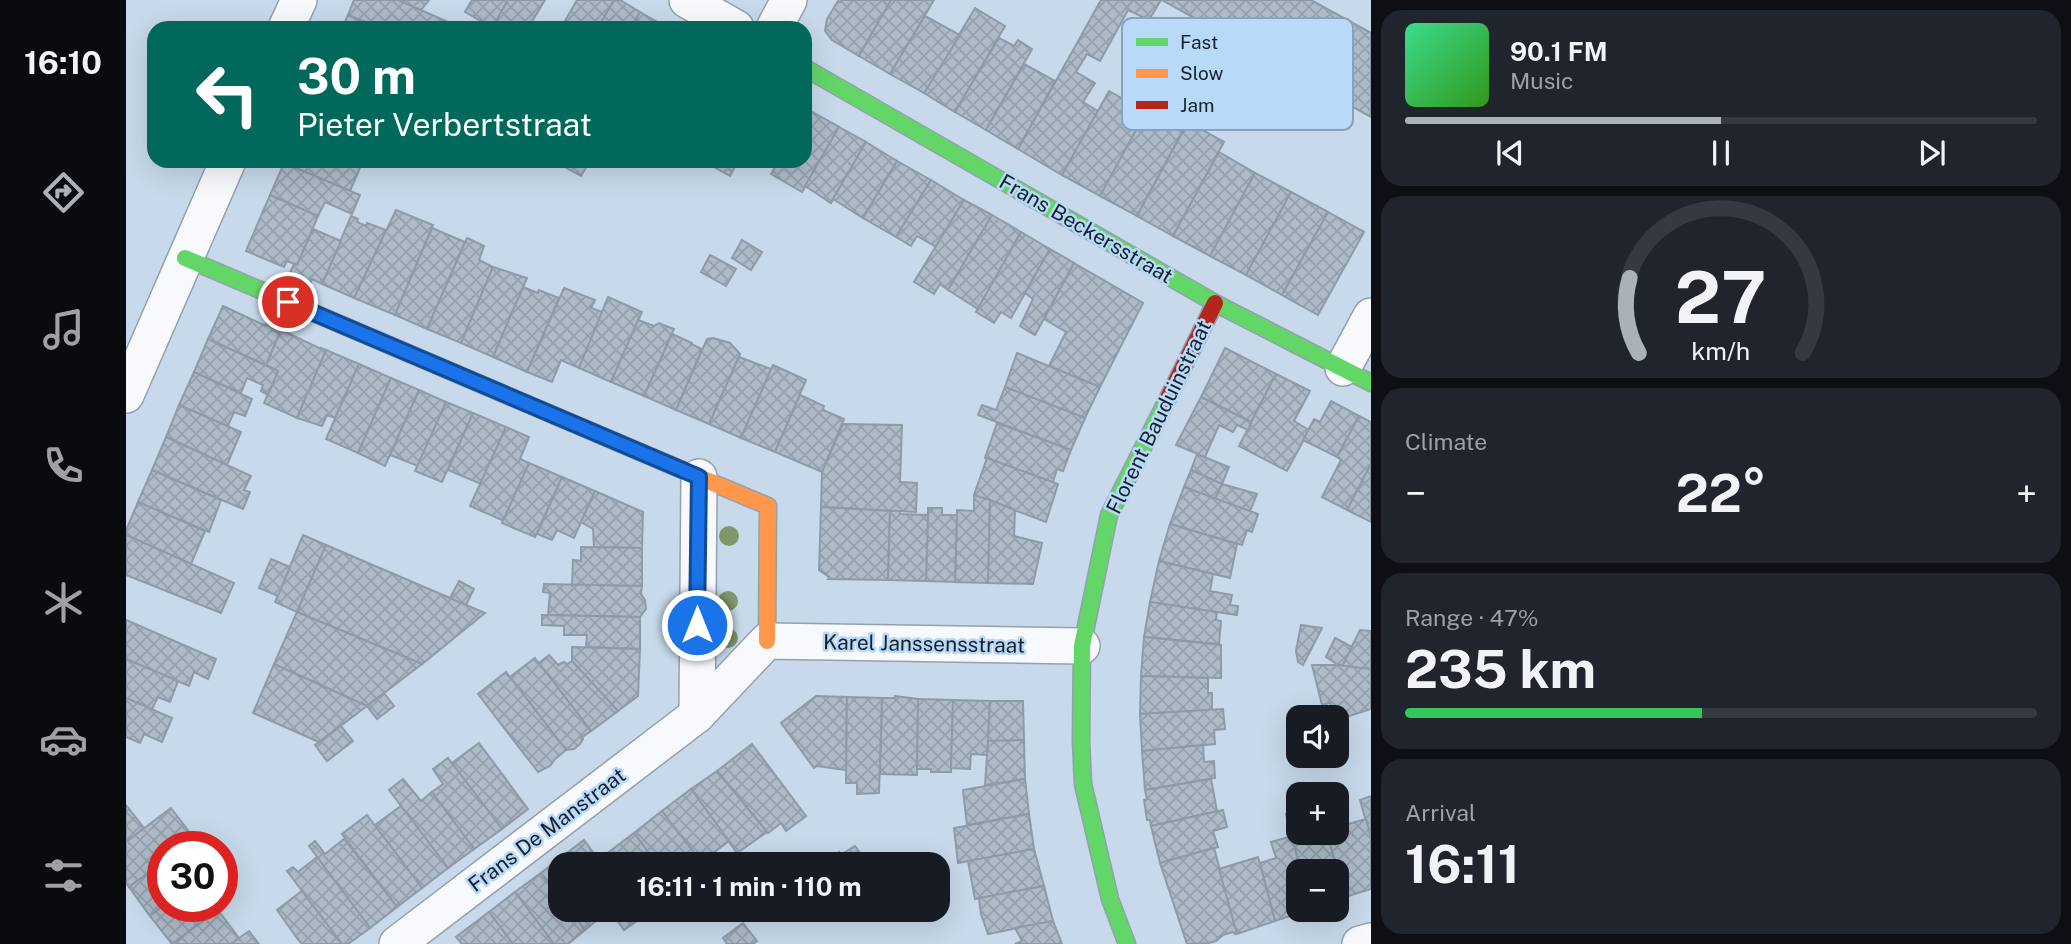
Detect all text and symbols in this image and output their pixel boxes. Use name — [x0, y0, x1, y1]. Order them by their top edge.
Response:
legend — [1122, 18, 1353, 130]
text: Fast — [1180, 31, 1218, 53]
text: 90.1 FM — [1510, 36, 1608, 67]
text: 16:10 — [24, 44, 102, 81]
text: 30 m — [297, 47, 416, 105]
icon: left — [182, 49, 273, 140]
text: Slow — [1180, 62, 1224, 84]
text: Music — [1510, 67, 1574, 94]
text: Jam — [1180, 94, 1214, 116]
text: Pieter Verbertstraat — [297, 106, 592, 143]
icon: previous — [1491, 134, 1529, 172]
icon: pause — [1702, 134, 1740, 172]
icon: next — [1913, 134, 1951, 172]
icon: directions — [39, 168, 88, 217]
street label: Frans Beckersstraat — [995, 169, 1177, 288]
text: 27 — [1675, 254, 1767, 339]
pin — [258, 272, 318, 332]
icon: arrive — [269, 283, 307, 321]
icon: music — [39, 305, 88, 354]
street label: Florent Bauduinstraat — [1101, 316, 1216, 518]
text: km/h — [1692, 335, 1750, 365]
text: Climate — [1405, 428, 1487, 455]
icon: phone — [39, 441, 88, 490]
text: 22° — [1676, 463, 1766, 524]
text: − — [1405, 471, 1426, 516]
text: + — [2016, 471, 2037, 516]
icon: climate — [39, 578, 88, 627]
position arrow — [660, 588, 734, 662]
text: Range · 47% — [1405, 604, 1539, 631]
street label: Karel Janssensstraat — [823, 629, 1025, 658]
text: 235 km — [1405, 639, 1596, 700]
map controls — [1286, 705, 1349, 922]
button: sound — [1286, 705, 1349, 768]
icon: car — [39, 715, 88, 764]
street label: Frans De Manstraat — [463, 762, 630, 897]
button: + — [1286, 782, 1349, 845]
text: Arrival — [1405, 799, 1476, 826]
speed limit sign: 30 — [147, 831, 238, 922]
text: 16:11 — [1405, 834, 1520, 895]
icon: filters — [39, 851, 88, 900]
button: − — [1286, 859, 1349, 922]
text: 16:11 · 1 min · 110 m — [636, 871, 862, 902]

